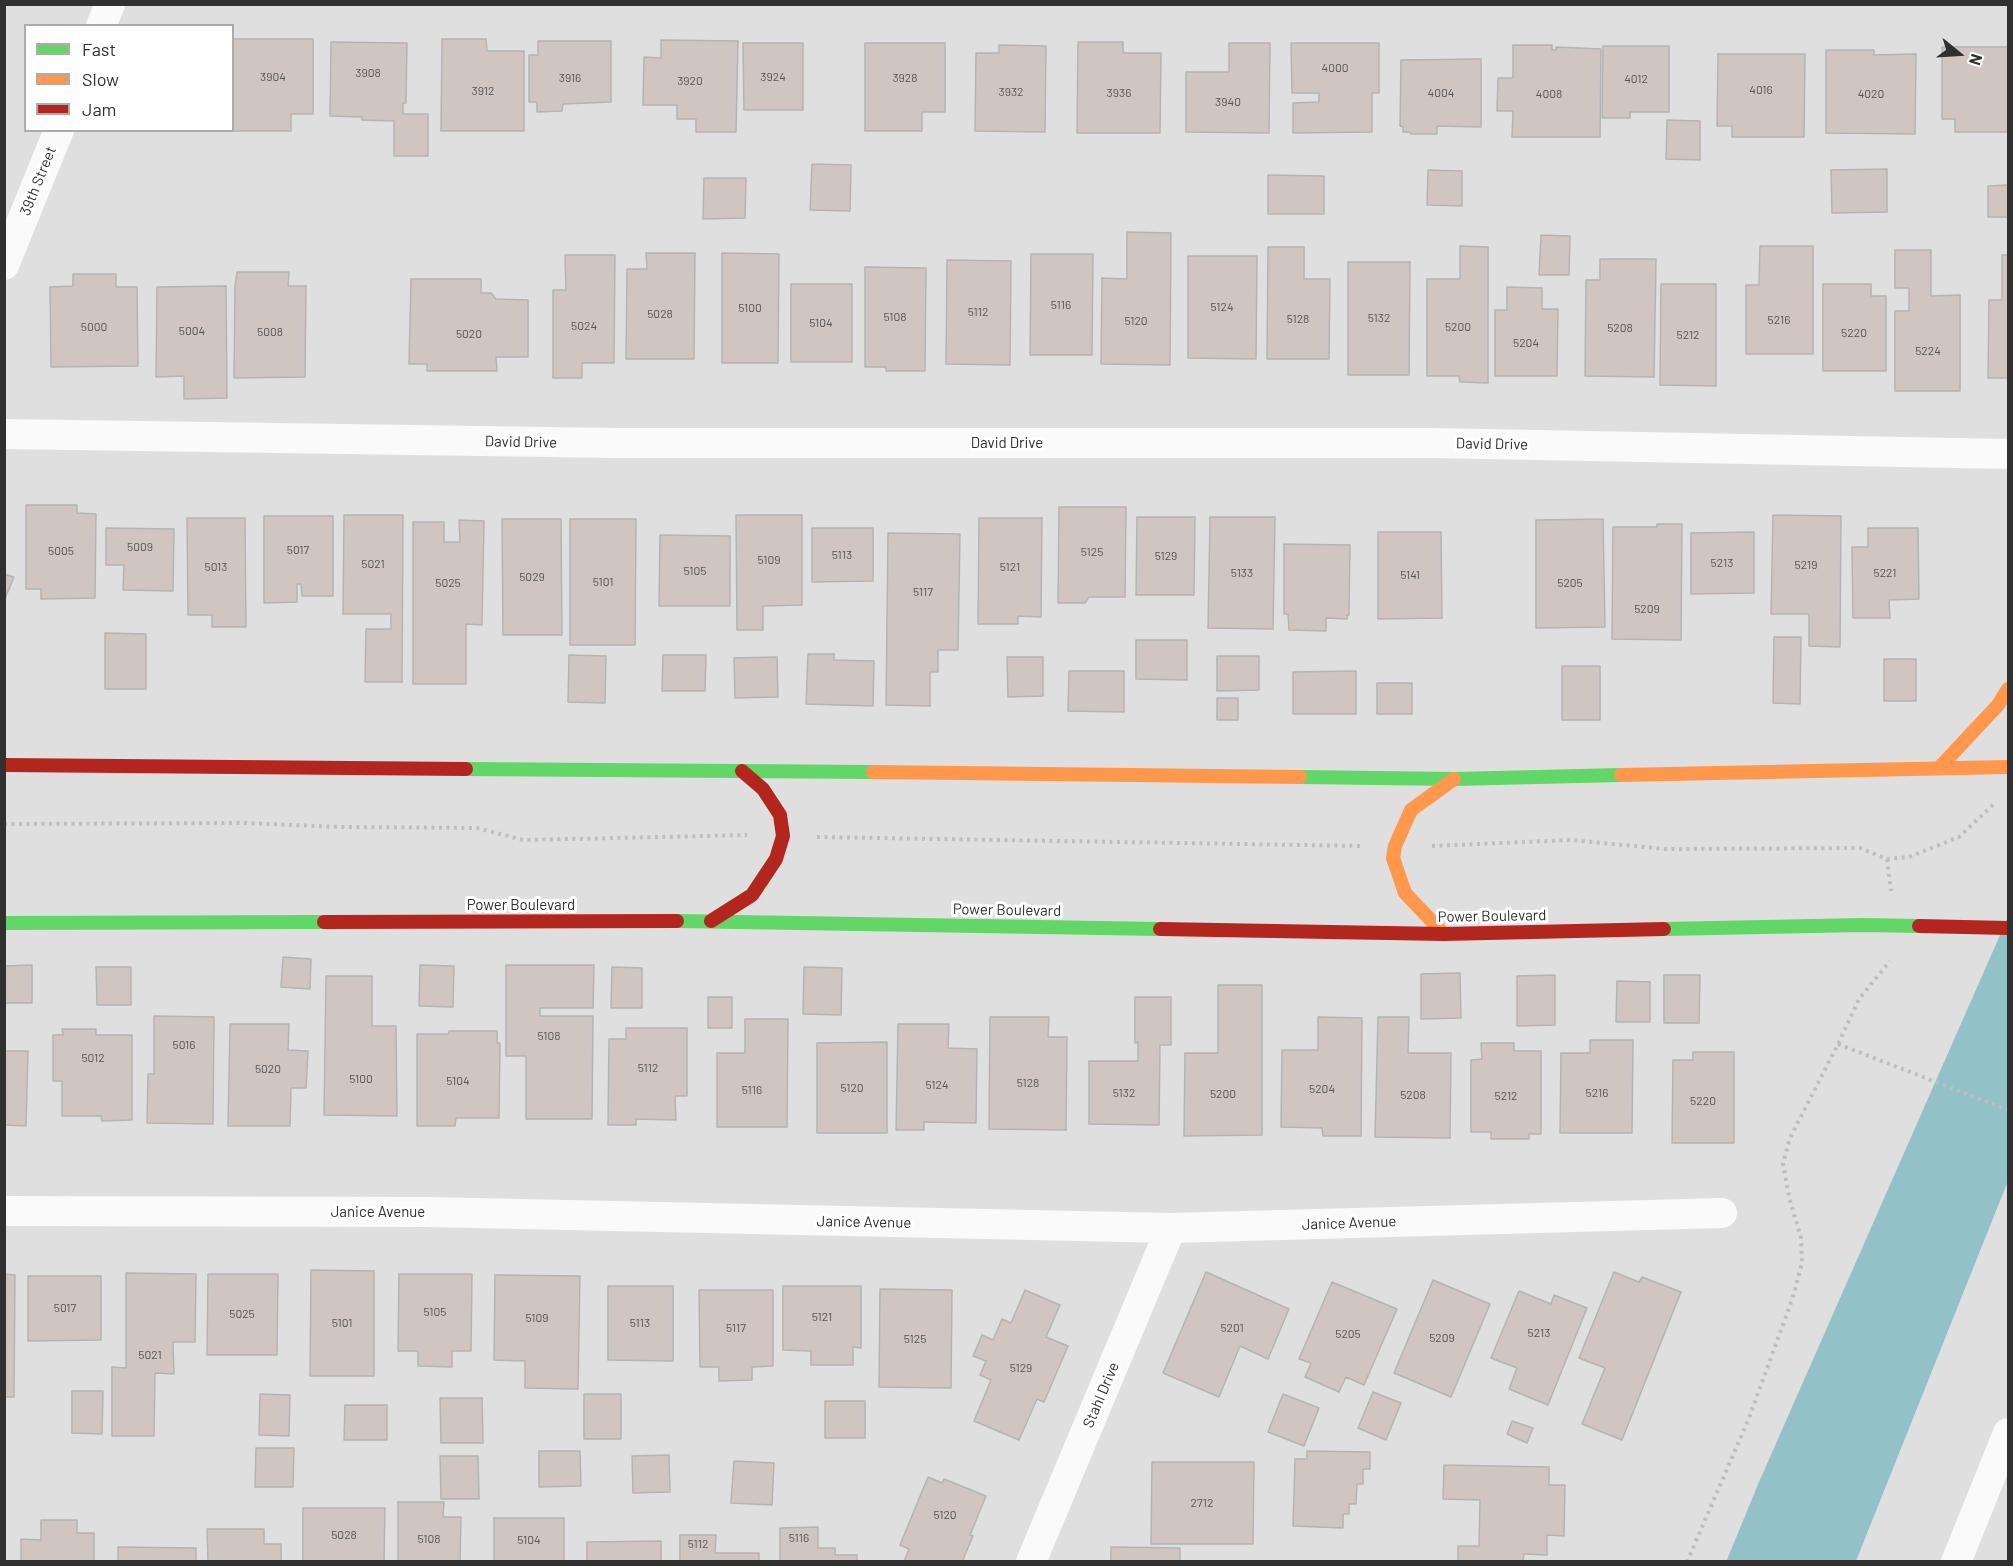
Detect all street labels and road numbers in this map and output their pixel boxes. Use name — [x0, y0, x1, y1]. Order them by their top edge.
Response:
street label: 39th Street — [16, 144, 60, 218]
street label: David Drive — [485, 432, 557, 452]
street label: David Drive — [971, 434, 1043, 452]
street label: David Drive — [1456, 434, 1528, 454]
street label: Power Boulevard — [467, 896, 575, 914]
street label: Power Boulevard — [953, 900, 1061, 920]
street label: Power Boulevard — [1438, 906, 1546, 926]
street label: Janice Avenue — [331, 1203, 425, 1221]
street label: Janice Avenue — [817, 1212, 911, 1232]
street label: Janice Avenue — [1301, 1212, 1397, 1234]
street label: Stahl Drive — [1079, 1359, 1123, 1431]

